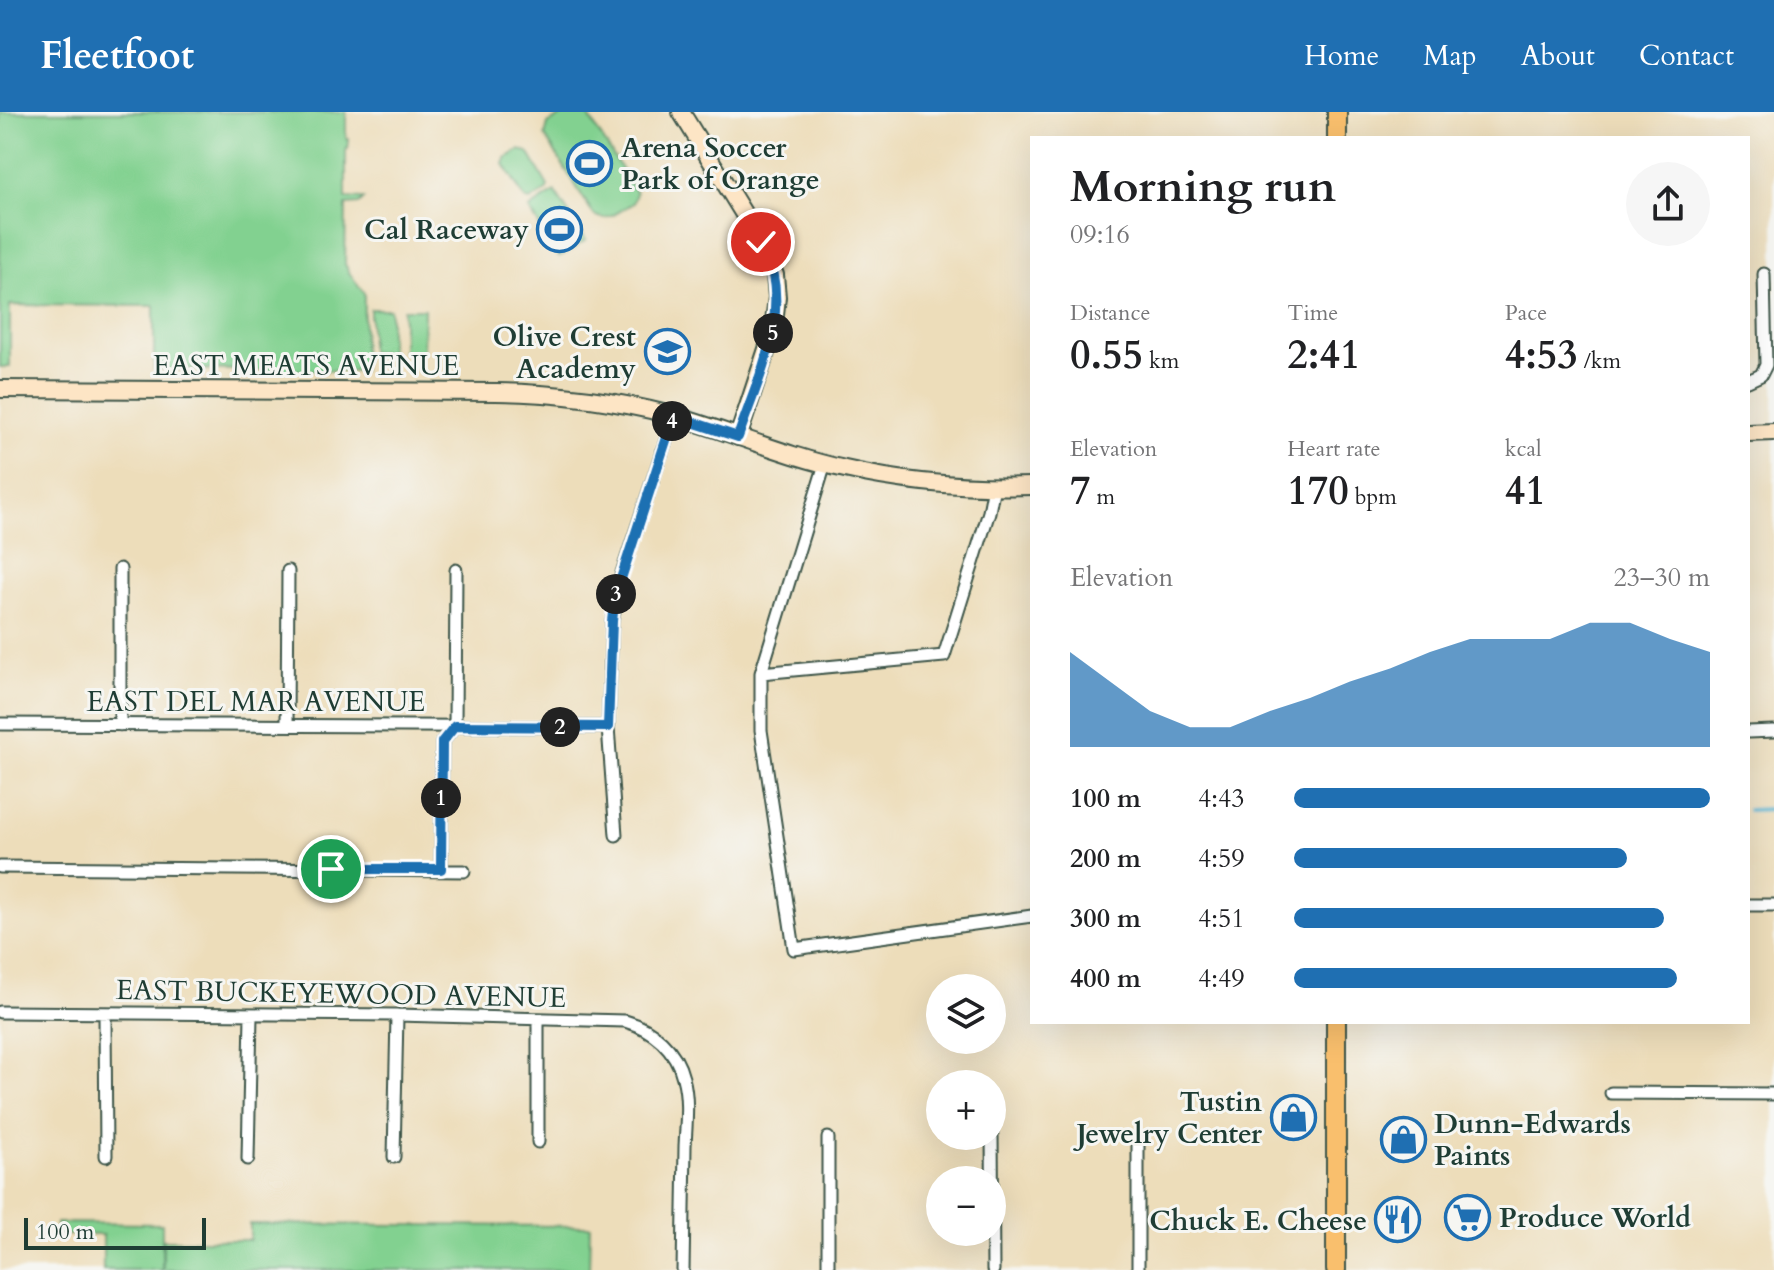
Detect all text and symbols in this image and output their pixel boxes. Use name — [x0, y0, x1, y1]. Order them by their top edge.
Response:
text: Fleetfoot — [40, 30, 194, 82]
text: Home — [1304, 37, 1379, 75]
text: Map — [1423, 37, 1477, 75]
text: About — [1521, 37, 1595, 75]
text: Contact — [1639, 37, 1734, 75]
place label: Arena Soccer Park of Orange — [621, 129, 820, 199]
sports icon: Arena Soccer Park of Orange — [566, 139, 614, 187]
text: Morning run — [1070, 157, 1336, 217]
button: share — [1626, 162, 1710, 246]
sports icon: Cal Raceway — [536, 205, 584, 253]
pin — [727, 208, 795, 276]
place label: Cal Raceway — [364, 211, 529, 249]
text: 09:16 — [1070, 217, 1130, 252]
icon: check — [739, 220, 783, 264]
text: Distance — [1070, 298, 1150, 328]
text: Time — [1287, 298, 1338, 328]
text: Pace — [1505, 298, 1547, 328]
pin: 5 — [753, 313, 793, 353]
place label: Olive Crest Academy — [492, 318, 636, 388]
text: 5 — [767, 318, 779, 348]
school or university icon: Olive Crest Academy — [643, 328, 691, 376]
text: 0.55 — [1070, 328, 1143, 383]
text: 2:41 — [1287, 328, 1360, 383]
text: 4:53 — [1505, 328, 1578, 383]
text: km — [1143, 346, 1179, 376]
text: /km — [1578, 346, 1621, 376]
street label: EAST MEATS AVENUE — [153, 347, 459, 385]
pin: 4 — [652, 401, 692, 441]
text: 4 — [666, 406, 678, 436]
text: Elevation — [1070, 434, 1157, 464]
text: Heart rate — [1287, 434, 1381, 464]
text: kcal — [1505, 434, 1542, 464]
text: 7 — [1070, 464, 1091, 519]
text: 170 — [1287, 464, 1349, 519]
text: 41 — [1505, 464, 1546, 519]
text: m — [1091, 482, 1115, 512]
text: bpm — [1349, 482, 1397, 512]
text: Elevation — [1070, 560, 1173, 595]
text: 23–30 m — [1613, 560, 1710, 595]
pin: 3 — [596, 574, 636, 614]
text: 3 — [610, 579, 622, 609]
street label: EAST DEL MAR AVENUE — [87, 683, 425, 721]
pin: 2 — [540, 707, 580, 747]
text: 2 — [554, 712, 566, 742]
pin: 1 — [421, 778, 461, 818]
text: 100 m — [1070, 781, 1141, 816]
text: 4:43 — [1198, 781, 1245, 816]
text: 1 — [435, 783, 447, 813]
pin — [297, 835, 365, 903]
text: 200 m — [1070, 841, 1141, 876]
text: 4:59 — [1198, 841, 1245, 876]
icon: arrive — [309, 847, 353, 891]
text: 300 m — [1070, 901, 1141, 936]
text: 4:51 — [1198, 901, 1245, 936]
text: 400 m — [1070, 961, 1141, 996]
text: 4:49 — [1198, 961, 1245, 996]
street label: EAST BUCKEYEWOOD AVENUE — [116, 971, 566, 1017]
map controls — [926, 974, 1006, 1246]
button: layers — [926, 974, 1006, 1054]
button: + — [926, 1070, 1006, 1150]
place label: Tustin Jewelry Center — [1072, 1083, 1263, 1153]
shop icon: Tustin Jewelry Center — [1269, 1093, 1317, 1141]
place label: Dunn-Edwards Paints — [1434, 1105, 1631, 1175]
shop icon: Dunn-Edwards Paints — [1379, 1115, 1427, 1163]
button: − — [926, 1166, 1006, 1246]
supermarket icon: Produce World — [1444, 1193, 1492, 1241]
restaurant icon: Chuck E. Cheese — [1374, 1196, 1422, 1244]
place label: Produce World — [1499, 1199, 1691, 1237]
place label: Chuck E. Cheese — [1149, 1202, 1367, 1240]
scale bar — [24, 1214, 206, 1250]
text: 100 m — [36, 1217, 94, 1247]

